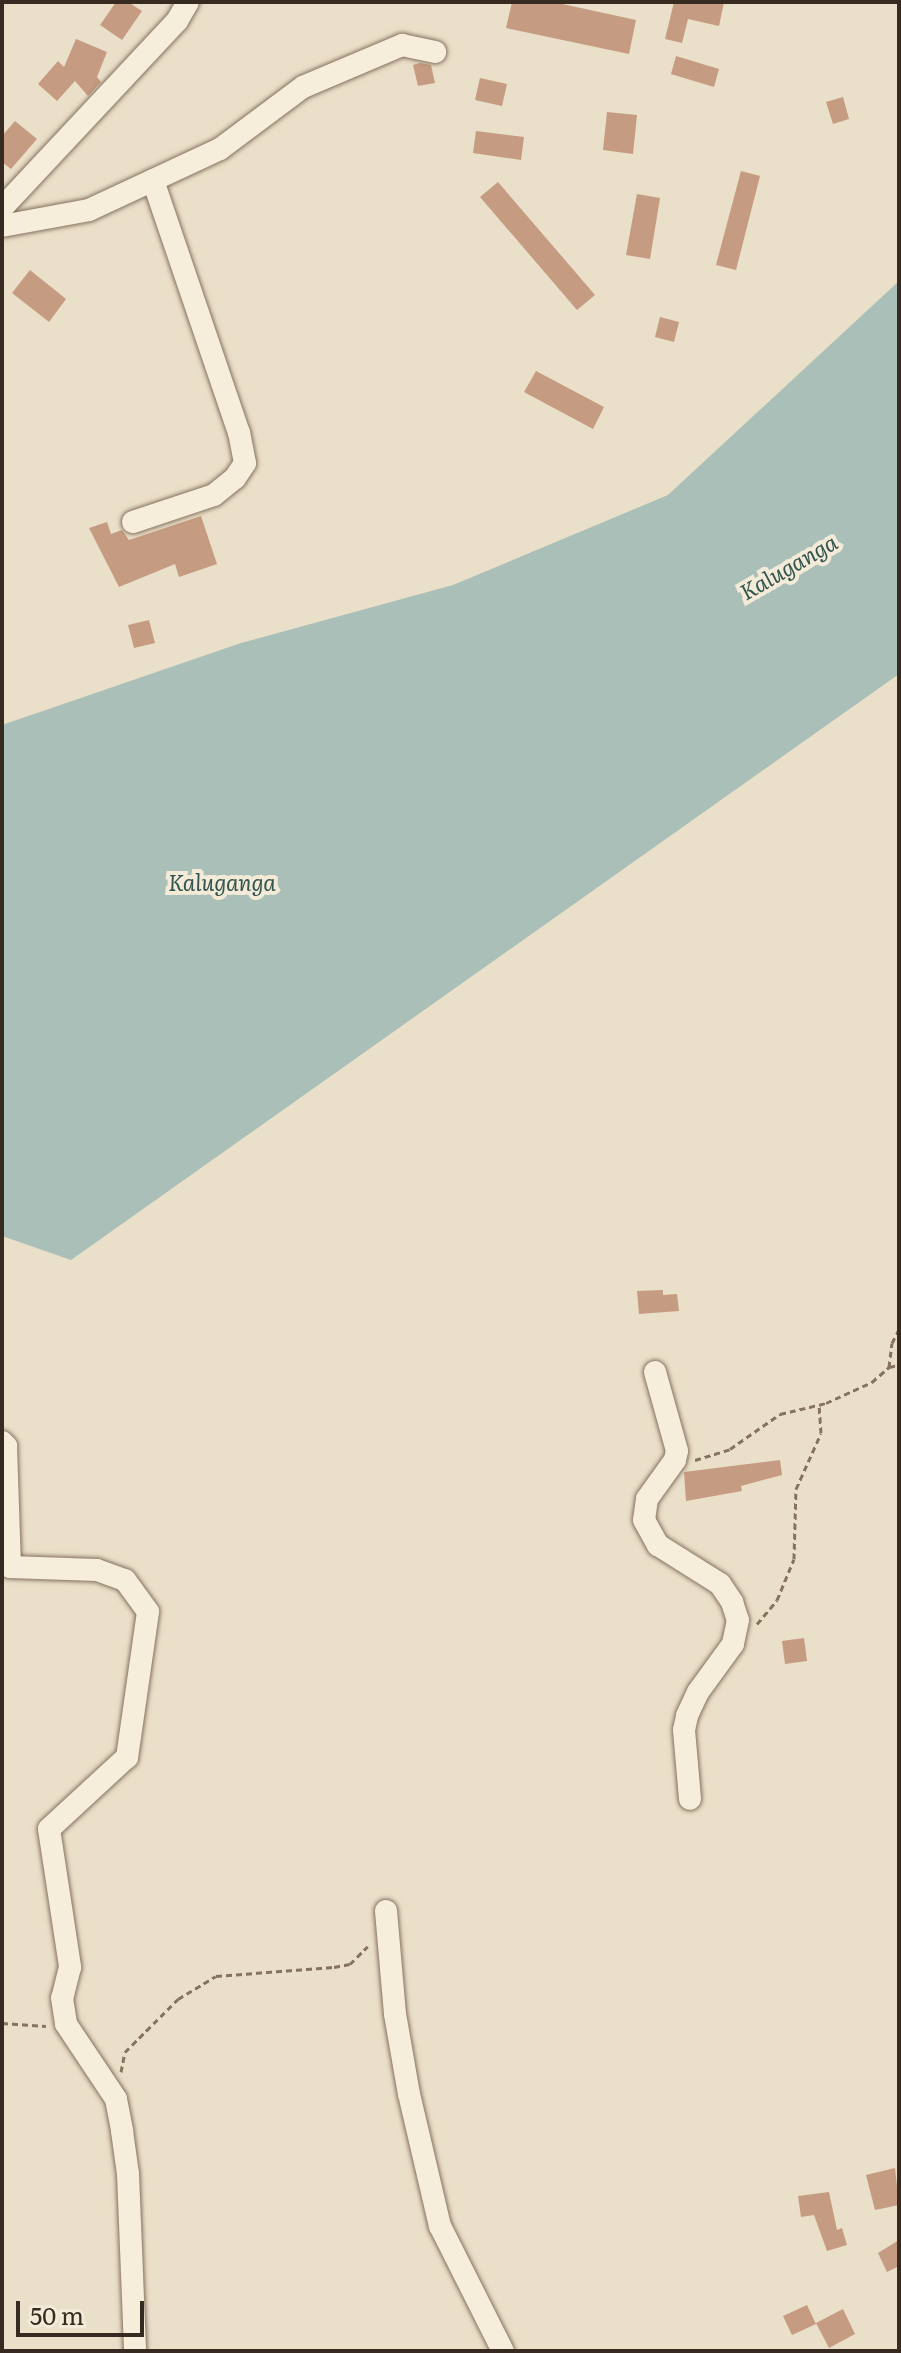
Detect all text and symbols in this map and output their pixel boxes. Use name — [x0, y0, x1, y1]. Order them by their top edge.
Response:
water label: Kaluganga — [735, 528, 841, 604]
water label: Kaluganga — [168, 869, 276, 895]
scale bar — [20, 2285, 148, 2335]
text: 50 m — [30, 2297, 84, 2332]

